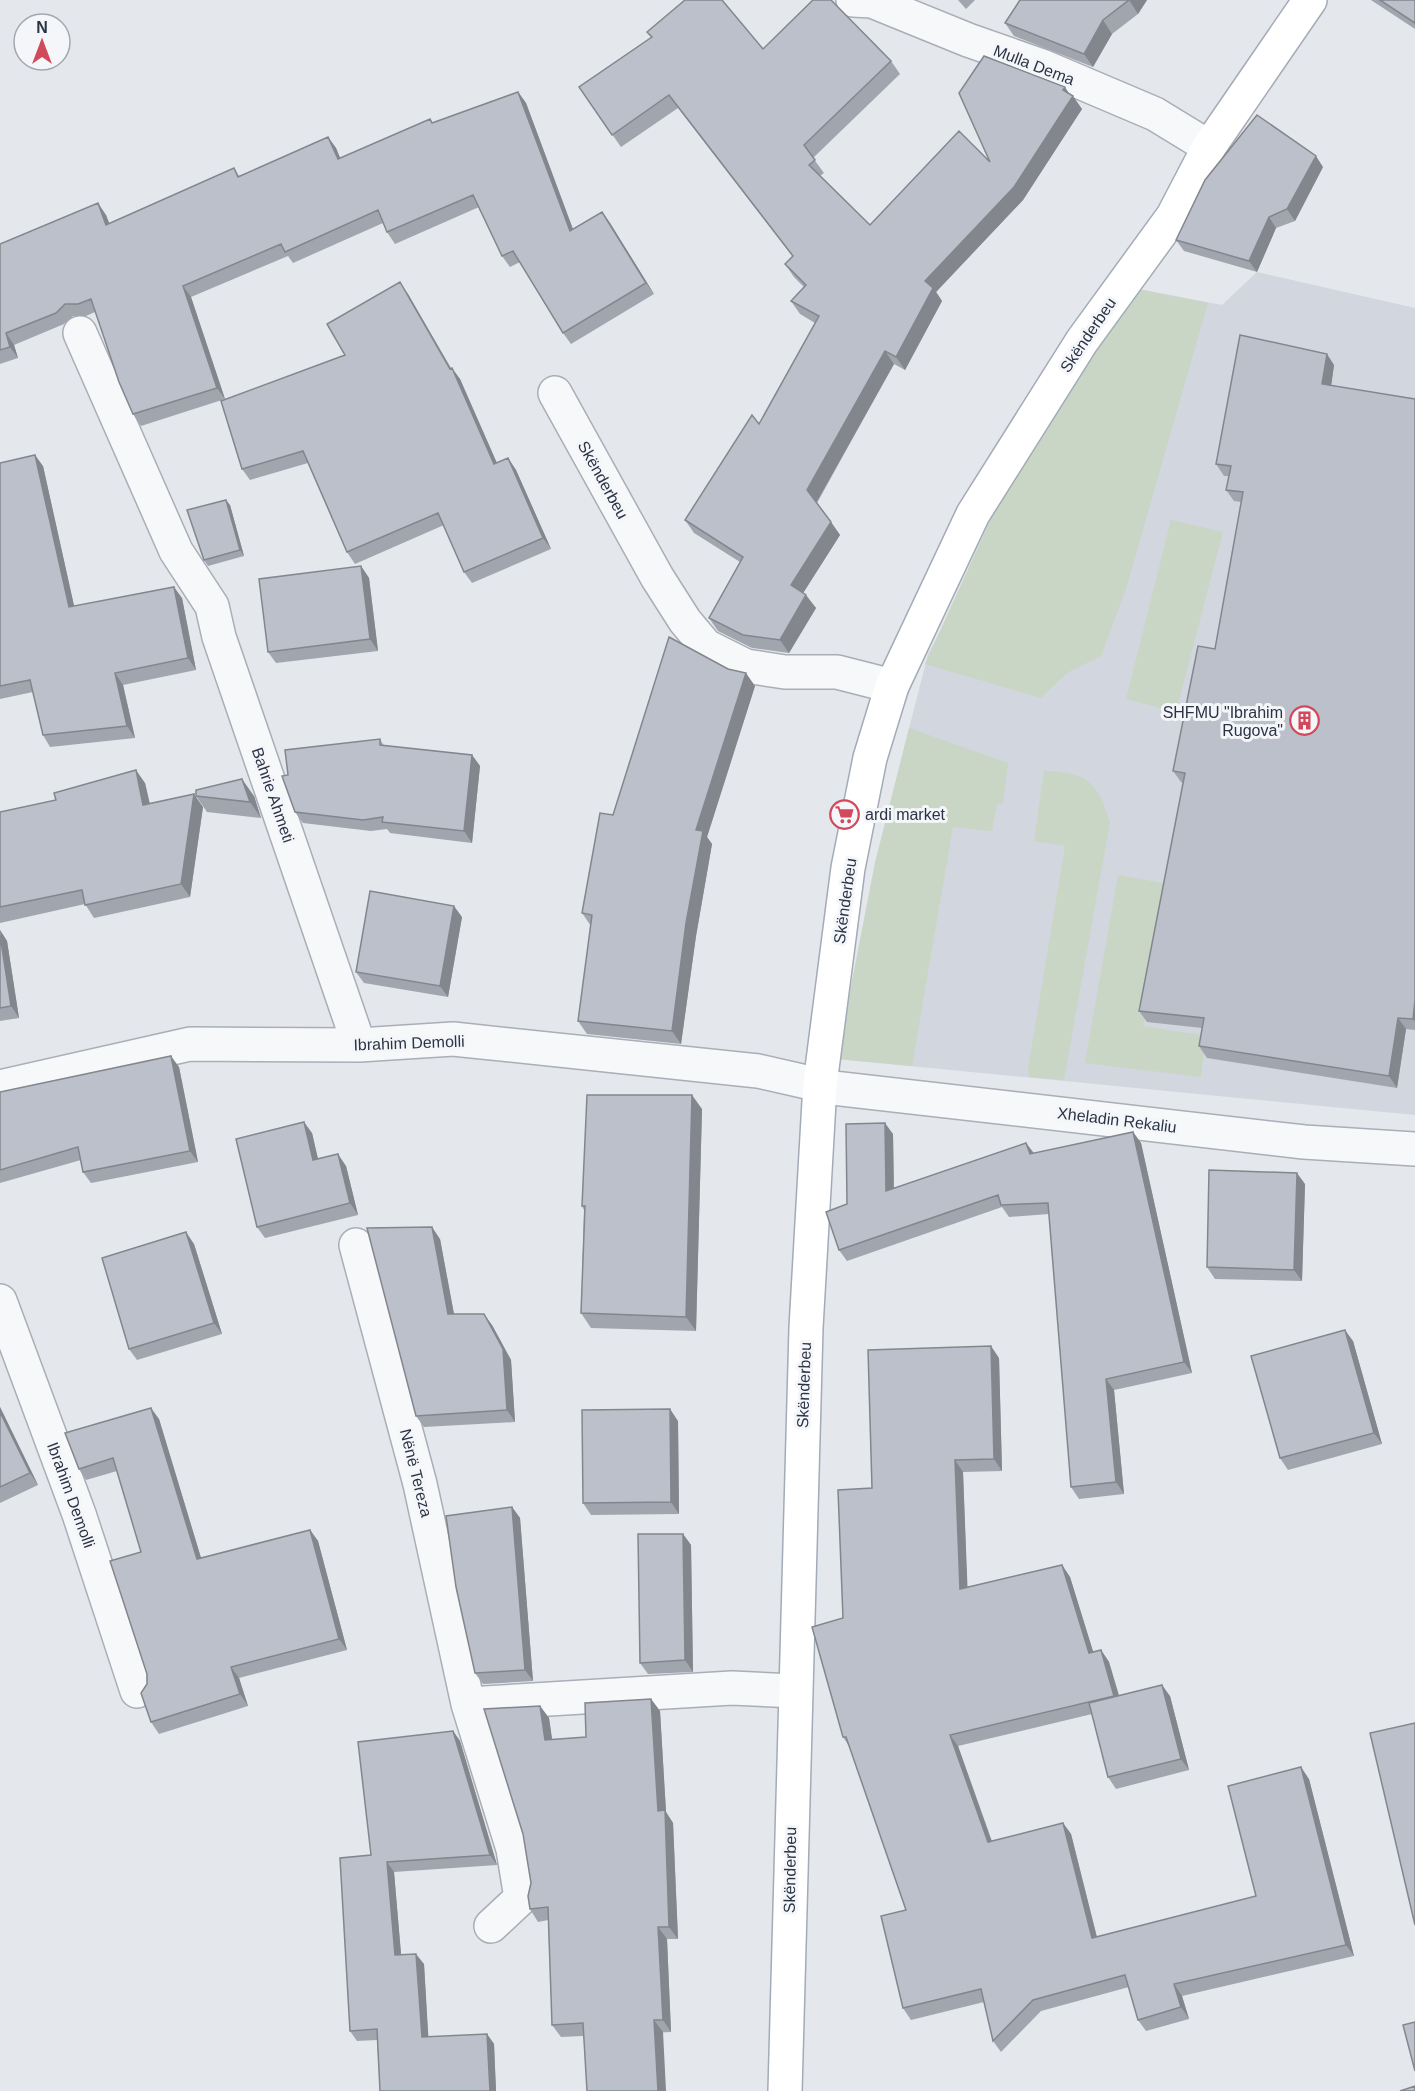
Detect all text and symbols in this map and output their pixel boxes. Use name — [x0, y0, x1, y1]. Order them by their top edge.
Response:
north arrow — [12, 12, 72, 72]
text: N — [36, 19, 48, 36]
street label: Mulla Dema — [991, 42, 1077, 88]
street label: Skënderbeu — [1057, 294, 1119, 376]
street label: Skënderbeu — [575, 438, 631, 522]
place label: SHFMU "Ibrahim Rugova" — [1163, 704, 1283, 739]
building icon: SHFMU "Ibrahim Rugova" — [1288, 705, 1320, 737]
street label: Bahrie Ahmeti — [249, 745, 297, 845]
supermarket icon: ardi market — [828, 798, 860, 830]
place label: ardi market — [865, 806, 946, 823]
street label: Skënderbeu — [831, 857, 859, 945]
street label: Ibrahim Demolli — [353, 1033, 465, 1053]
street label: Xheladin Rekaliu — [1056, 1104, 1178, 1136]
street label: Skënderbeu — [794, 1342, 814, 1428]
street label: Nënë Tereza — [397, 1427, 435, 1519]
street label: Ibrahim Demolli — [44, 1440, 98, 1550]
street label: Skënderbeu — [781, 1827, 799, 1913]

